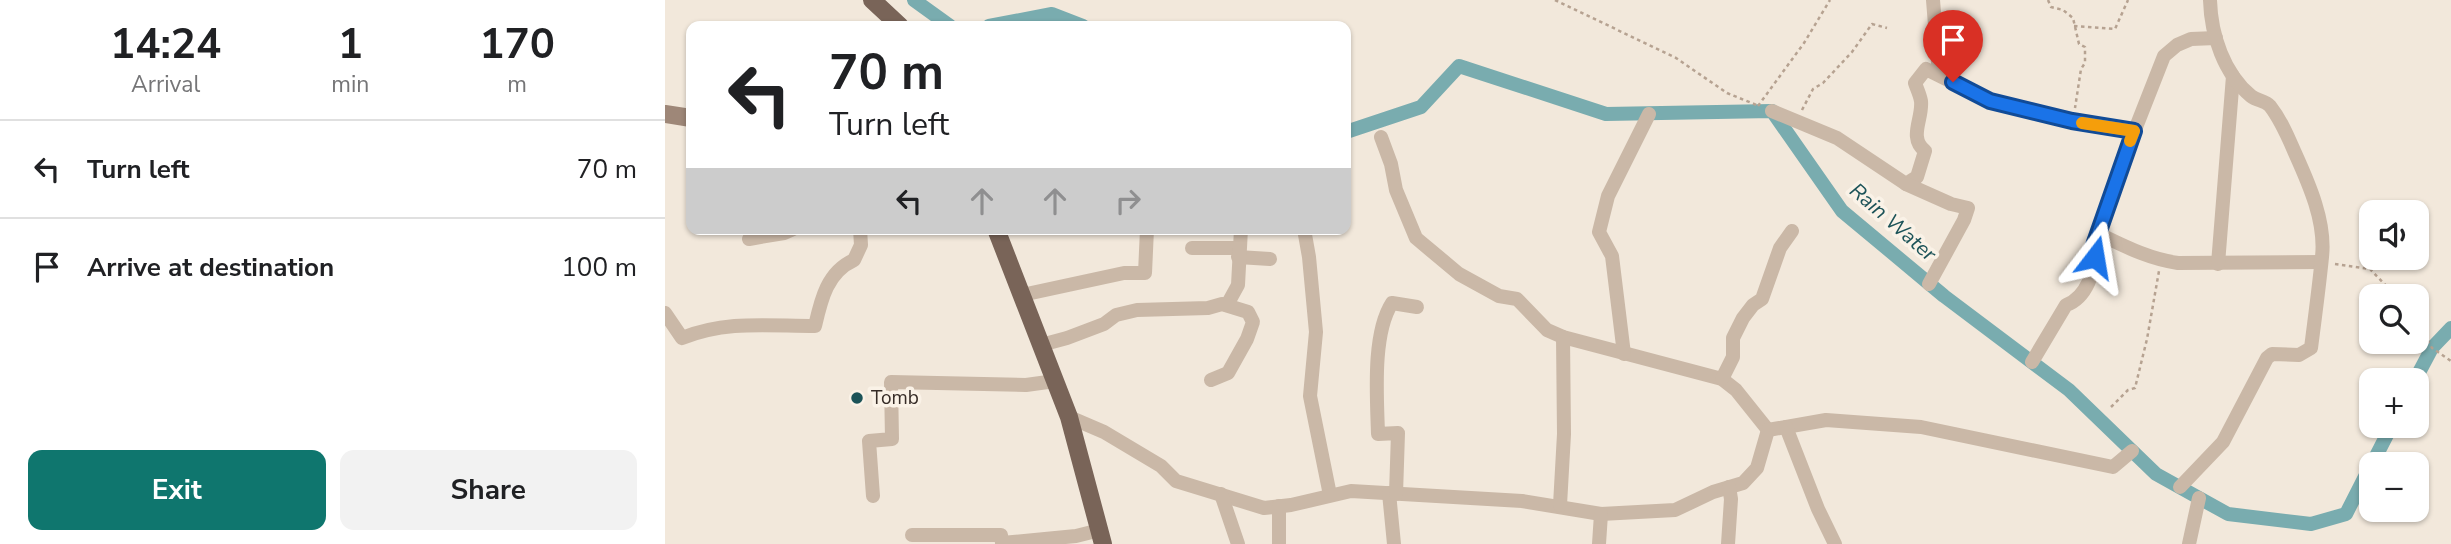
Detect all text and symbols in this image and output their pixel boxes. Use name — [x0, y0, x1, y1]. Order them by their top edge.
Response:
pin — [1923, 10, 1983, 82]
text: 14:24 — [110, 16, 221, 73]
text: 1 — [338, 16, 363, 73]
text: 170 — [479, 16, 555, 73]
icon: arrive — [1934, 21, 1972, 59]
text: 70 m — [829, 39, 944, 106]
icon: left — [714, 49, 805, 140]
text: Arrival — [131, 69, 200, 100]
text: min — [331, 69, 369, 100]
text: m — [507, 69, 527, 100]
text: Turn left — [829, 103, 949, 146]
icon: left — [28, 150, 66, 188]
text: Turn left — [87, 152, 190, 187]
text: 70 m — [577, 152, 637, 187]
water label: Rain Water — [1844, 177, 1943, 268]
icon: left — [890, 182, 928, 220]
icon: ahead — [963, 182, 1001, 220]
icon: ahead — [1036, 182, 1074, 220]
icon: right — [1109, 182, 1147, 220]
map controls — [2359, 200, 2429, 522]
button: sound — [2359, 200, 2429, 270]
position arrow — [2058, 220, 2132, 294]
icon: arrive — [28, 248, 66, 286]
text: Arrive at destination — [87, 250, 334, 285]
text: 100 m — [561, 250, 637, 285]
button: search — [2359, 284, 2429, 354]
button: + — [2359, 368, 2429, 438]
place label: Tomb — [871, 385, 919, 411]
marker: Tomb — [849, 390, 865, 406]
button: Exit — [28, 450, 326, 530]
button: Share — [340, 450, 637, 530]
button: − — [2359, 452, 2429, 522]

